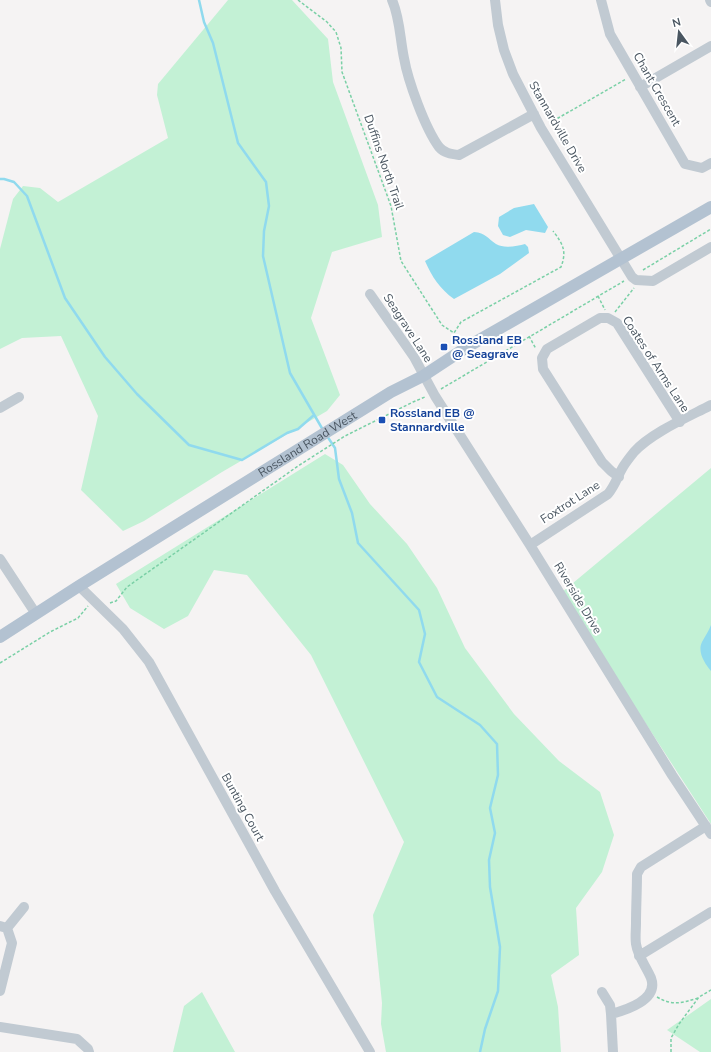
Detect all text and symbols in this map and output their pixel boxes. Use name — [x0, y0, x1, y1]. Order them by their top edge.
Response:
north arrow — [659, 12, 699, 52]
text: N — [671, 15, 682, 31]
street label: Chant Crescent — [629, 49, 685, 129]
street label: Stannardville Drive — [525, 78, 591, 176]
street label: Duffins North Trail — [360, 112, 408, 212]
street label: Seagrave Lane — [380, 290, 436, 366]
street label: Coates of Arms Lane — [619, 313, 693, 415]
place label: Rossland EB @ Seagrave — [452, 332, 522, 362]
marker: Rossland EB @ Seagrave — [439, 342, 449, 352]
place label: Rossland EB @ Stannardville — [390, 405, 475, 435]
street label: Rossland Road West — [255, 407, 360, 481]
marker: Rossland EB @ Stannardville — [377, 415, 387, 425]
street label: Foxtrot Lane — [537, 477, 603, 527]
street label: Riverside Drive — [550, 559, 606, 637]
street label: Bunting Court — [218, 770, 269, 845]

